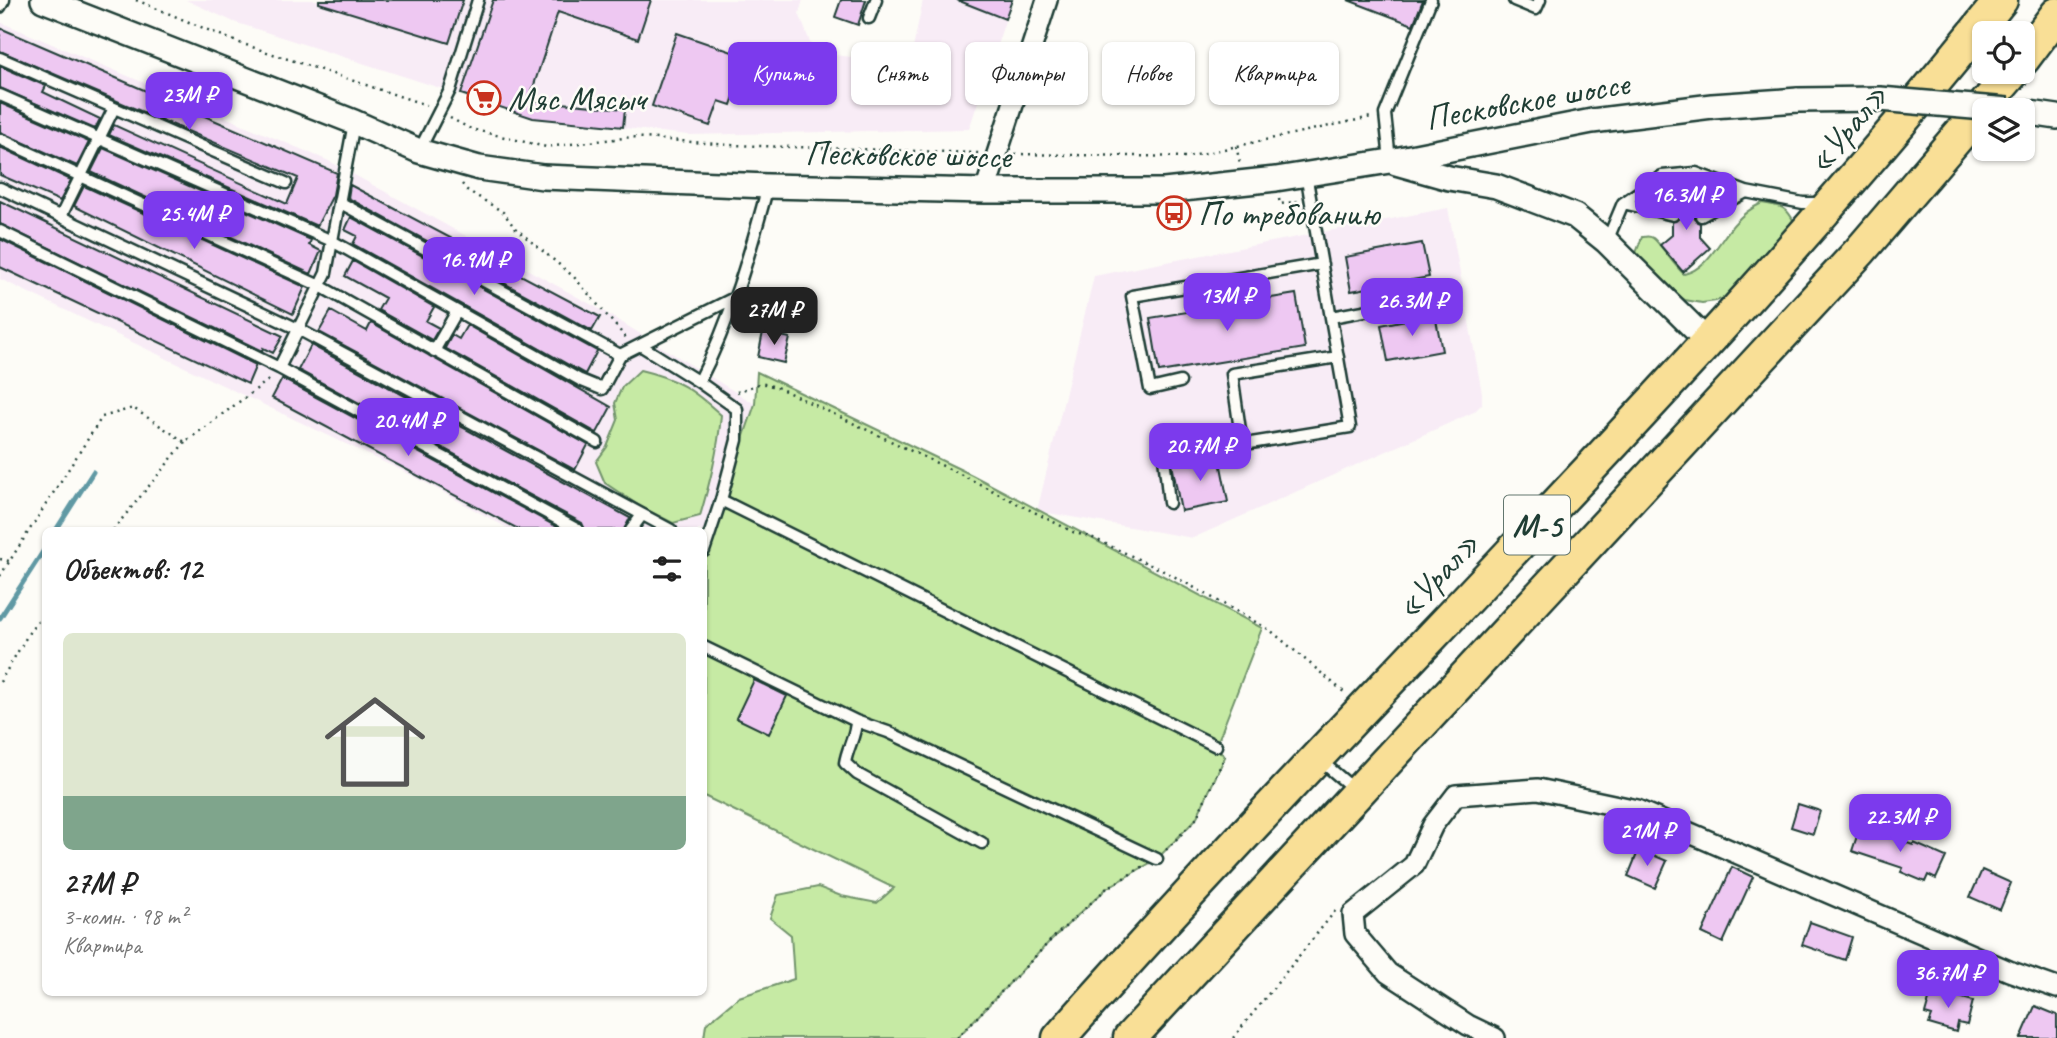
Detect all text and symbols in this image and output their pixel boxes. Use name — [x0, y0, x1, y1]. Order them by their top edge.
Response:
map controls — [1972, 21, 2035, 161]
button: locate — [1972, 21, 2035, 84]
chip: Купить — [728, 42, 837, 105]
chip: Снять — [851, 42, 951, 105]
chip: Фильтры — [965, 42, 1088, 105]
chip: Новое — [1102, 42, 1195, 105]
chip: Квартира — [1209, 42, 1339, 105]
street label: Песковское шоссе — [1422, 60, 1635, 141]
pin: 23M ₽ — [140, 72, 238, 132]
street label: «Урал» — [1797, 74, 1898, 183]
place label: Мяс Мясыч — [508, 76, 649, 121]
supermarket icon: Мяс Мясыч — [465, 79, 503, 117]
text: 23M ₽ — [162, 80, 216, 109]
button: layers — [1972, 98, 2035, 161]
street label: Песковское шоссе — [805, 130, 1014, 179]
pin: 16.3M ₽ — [1621, 173, 1751, 232]
text: 16.3M ₽ — [1651, 180, 1721, 209]
pin: 25.4M ₽ — [129, 191, 259, 251]
place label: По требованию — [1198, 191, 1382, 236]
bus stop icon: По требованию — [1155, 194, 1193, 232]
text: 25.4M ₽ — [159, 199, 229, 228]
pin: 16.9M ₽ — [409, 238, 539, 297]
text: 16.9M ₽ — [439, 245, 509, 274]
pin: 13M ₽ — [1178, 274, 1276, 333]
pin: 26.3M ₽ — [1347, 278, 1477, 338]
text: 13M ₽ — [1200, 281, 1254, 310]
text: 26.3M ₽ — [1377, 286, 1447, 315]
pin: 27M ₽ — [725, 288, 823, 347]
text: 27M ₽ — [747, 295, 801, 324]
pin: 20.4M ₽ — [343, 398, 473, 458]
text: 20.4M ₽ — [373, 406, 443, 435]
pin: 20.7M ₽ — [1135, 424, 1265, 483]
text: 20.7M ₽ — [1165, 431, 1235, 460]
road number: М-5 — [1504, 496, 1570, 554]
street label: «Урал» — [1385, 522, 1489, 629]
text: Объектов: 12 — [63, 550, 202, 588]
icon: filters — [648, 550, 686, 588]
icon: home — [312, 679, 438, 805]
pin: 22.3M ₽ — [1835, 794, 1965, 854]
text: 22.3M ₽ — [1865, 802, 1935, 831]
pin: 21M ₽ — [1598, 808, 1696, 868]
text: 21M ₽ — [1620, 816, 1674, 845]
text: 27M ₽ — [63, 864, 135, 902]
text: 3-комн. · 98 m² — [63, 902, 187, 931]
text: Квартира — [63, 931, 141, 960]
pin: 36.7M ₽ — [1883, 950, 2013, 1010]
text: 36.7M ₽ — [1913, 958, 1983, 987]

